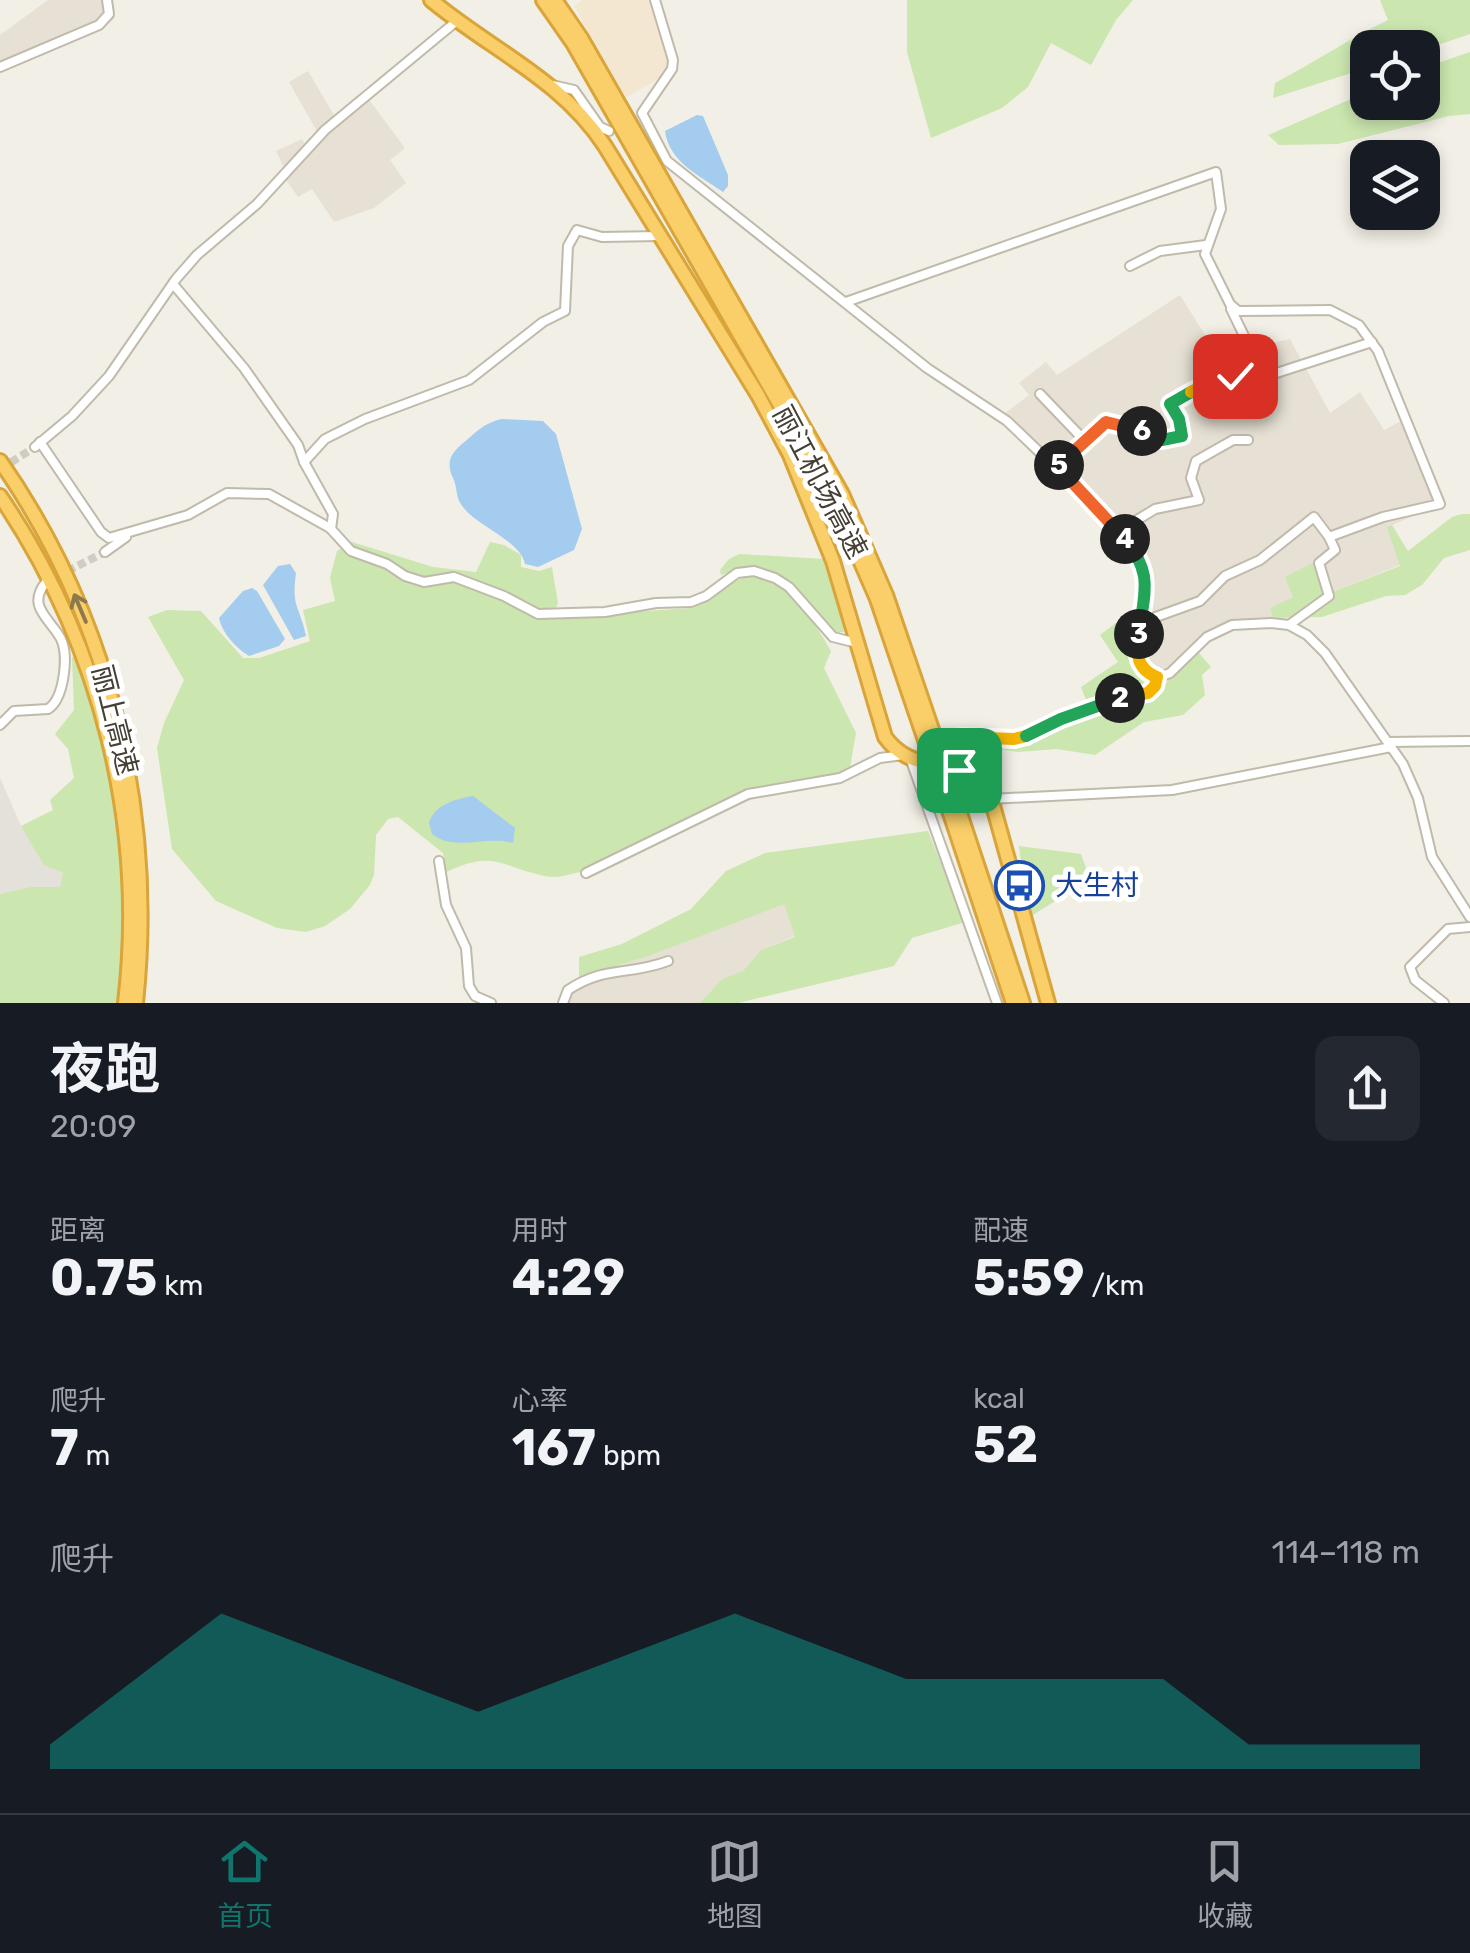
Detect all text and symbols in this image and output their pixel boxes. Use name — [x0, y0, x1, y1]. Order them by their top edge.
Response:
map controls — [1350, 30, 1440, 230]
button: locate — [1350, 30, 1440, 120]
button: layers — [1350, 140, 1440, 230]
pin — [1193, 334, 1278, 419]
icon: check — [1208, 349, 1263, 404]
street label: 丽江机场高速 — [766, 400, 874, 564]
pin: 6 — [1117, 406, 1167, 456]
text: 6 — [1133, 414, 1151, 447]
pin: 5 — [1034, 440, 1084, 490]
text: 5 — [1050, 448, 1068, 481]
pin: 4 — [1100, 514, 1150, 564]
text: 4 — [1115, 522, 1135, 555]
one-way arrow — [70, 593, 88, 624]
pin: 3 — [1114, 609, 1164, 659]
text: 3 — [1130, 617, 1148, 650]
street label: 丽上高速 — [85, 662, 145, 778]
pin: 2 — [1095, 673, 1145, 723]
text: 2 — [1111, 681, 1129, 714]
pin — [917, 728, 1002, 813]
icon: arrive — [932, 743, 987, 798]
bus stop icon: 大生村 — [994, 859, 1046, 911]
place label: 大生村 — [1055, 869, 1139, 902]
button: share — [1315, 1036, 1420, 1141]
text: 夜跑 — [50, 1037, 160, 1102]
text: 20:09 — [50, 1107, 137, 1145]
text: 距离 — [50, 1214, 106, 1247]
text: 用时 — [512, 1214, 568, 1247]
text: 配速 — [973, 1214, 1029, 1247]
text: 0.75 — [50, 1248, 157, 1308]
text: 4:29 — [512, 1248, 625, 1308]
text: 5:59 — [973, 1248, 1085, 1308]
text: km — [157, 1269, 203, 1302]
text: /km — [1085, 1269, 1144, 1302]
text: kcal — [973, 1382, 1025, 1415]
text: 爬升 — [50, 1384, 106, 1417]
text: 心率 — [512, 1384, 568, 1417]
text: 52 — [973, 1415, 1038, 1475]
text: 7 — [50, 1418, 79, 1478]
text: 167 — [512, 1418, 596, 1478]
text: m — [79, 1439, 110, 1472]
text: bpm — [596, 1439, 661, 1472]
text: 114–118 m — [1272, 1533, 1420, 1571]
text: 爬升 — [50, 1540, 114, 1578]
tab: 首页 — [217, 1834, 273, 1934]
tab: 地图 — [707, 1834, 763, 1934]
tab: 收藏 — [1197, 1834, 1253, 1934]

